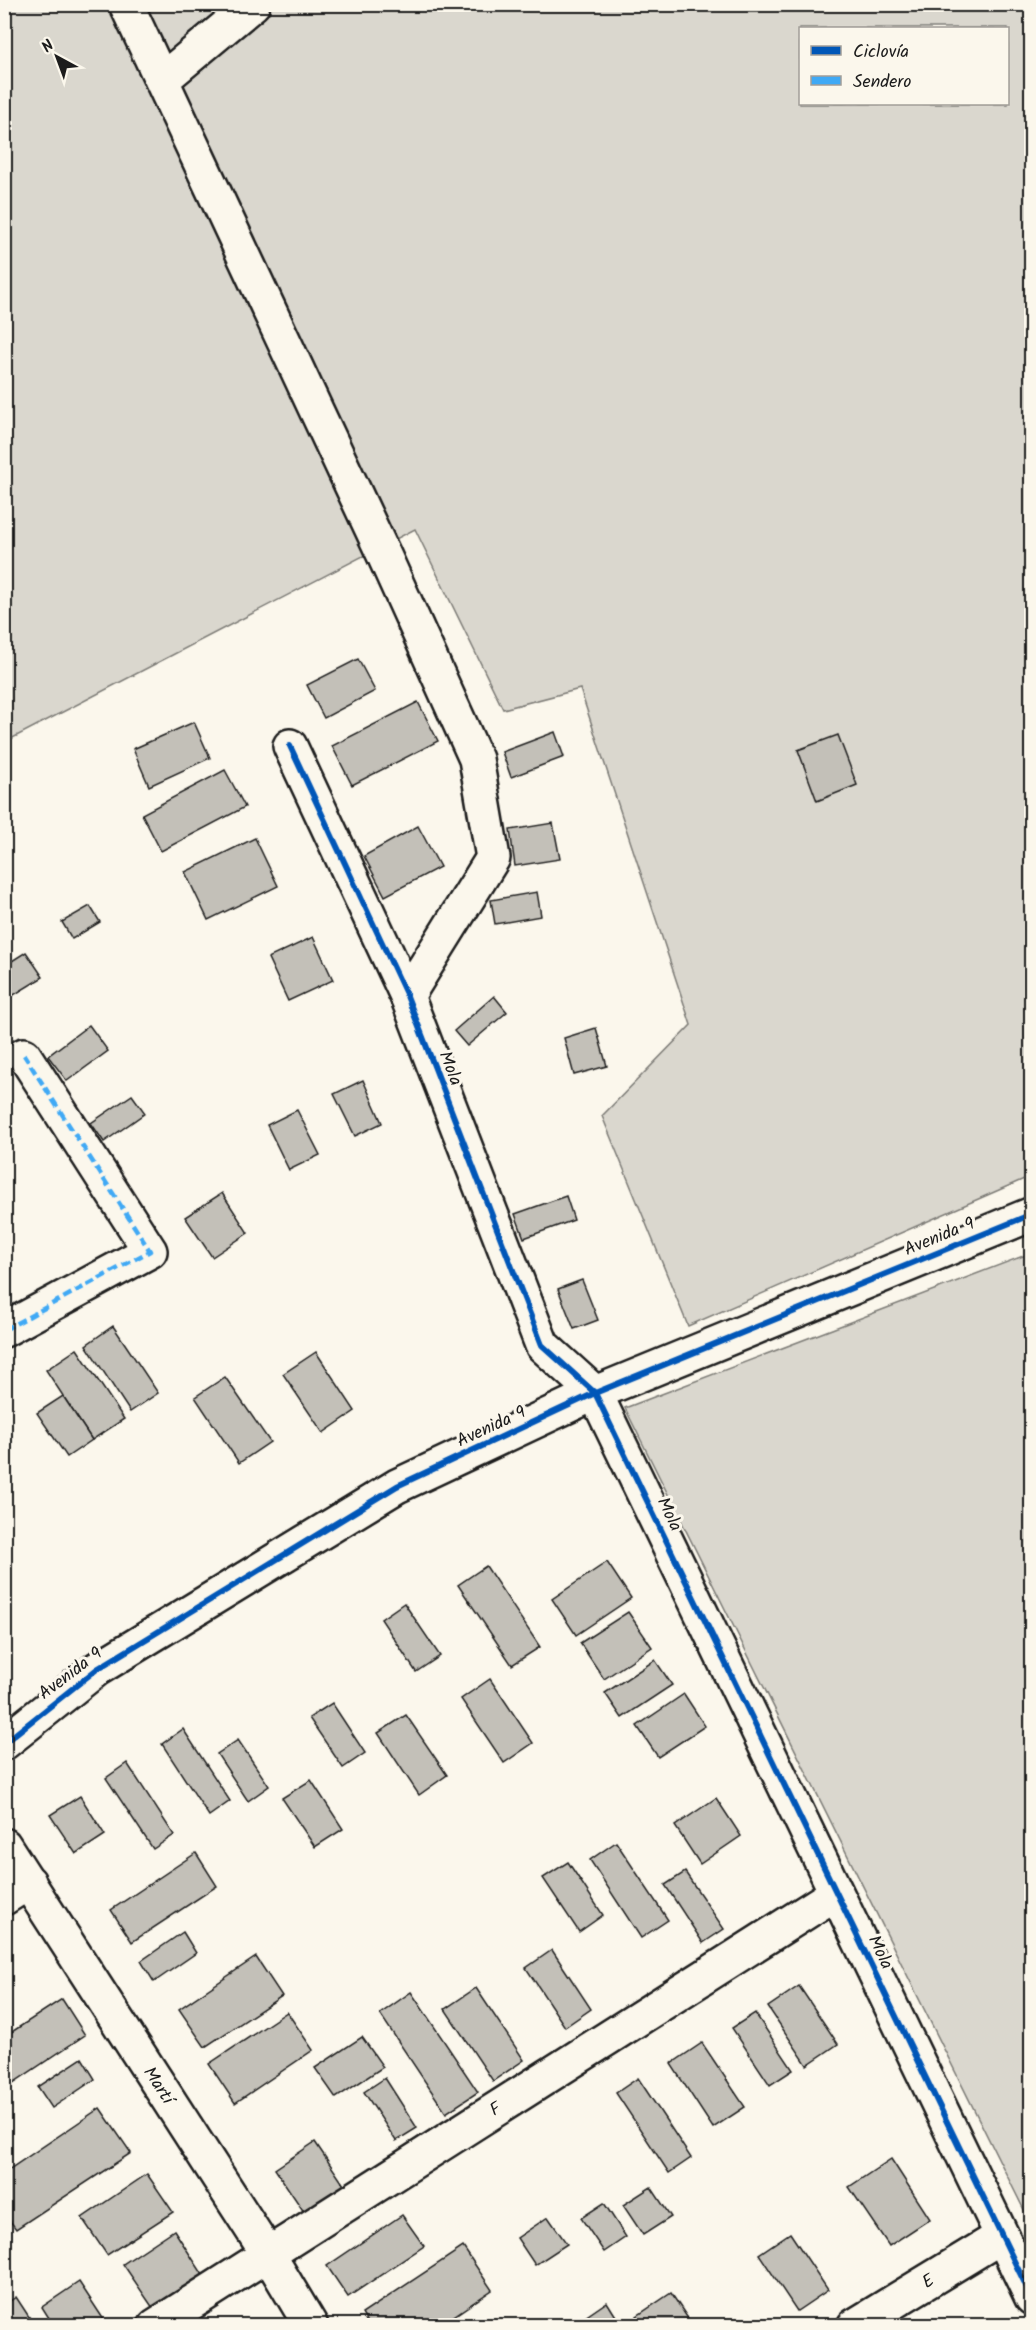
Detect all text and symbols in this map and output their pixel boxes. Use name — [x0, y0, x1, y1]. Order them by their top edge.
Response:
north arrow — [27, 27, 87, 87]
legend — [799, 27, 1009, 105]
text: N — [36, 34, 60, 60]
text: Ciclovía — [853, 38, 909, 67]
text: Sendero — [853, 68, 911, 97]
street label: Mola — [430, 1047, 469, 1090]
street label: Avenida 9 — [900, 1210, 979, 1265]
street label: Avenida 9 — [452, 1399, 531, 1456]
street label: Mola — [648, 1492, 689, 1537]
street label: Avenida 9 — [33, 1640, 109, 1708]
street label: Mola — [859, 1930, 900, 1975]
street label: Martí — [135, 2061, 182, 2113]
street label: F — [484, 2095, 509, 2125]
street label: E — [917, 2267, 941, 2297]

